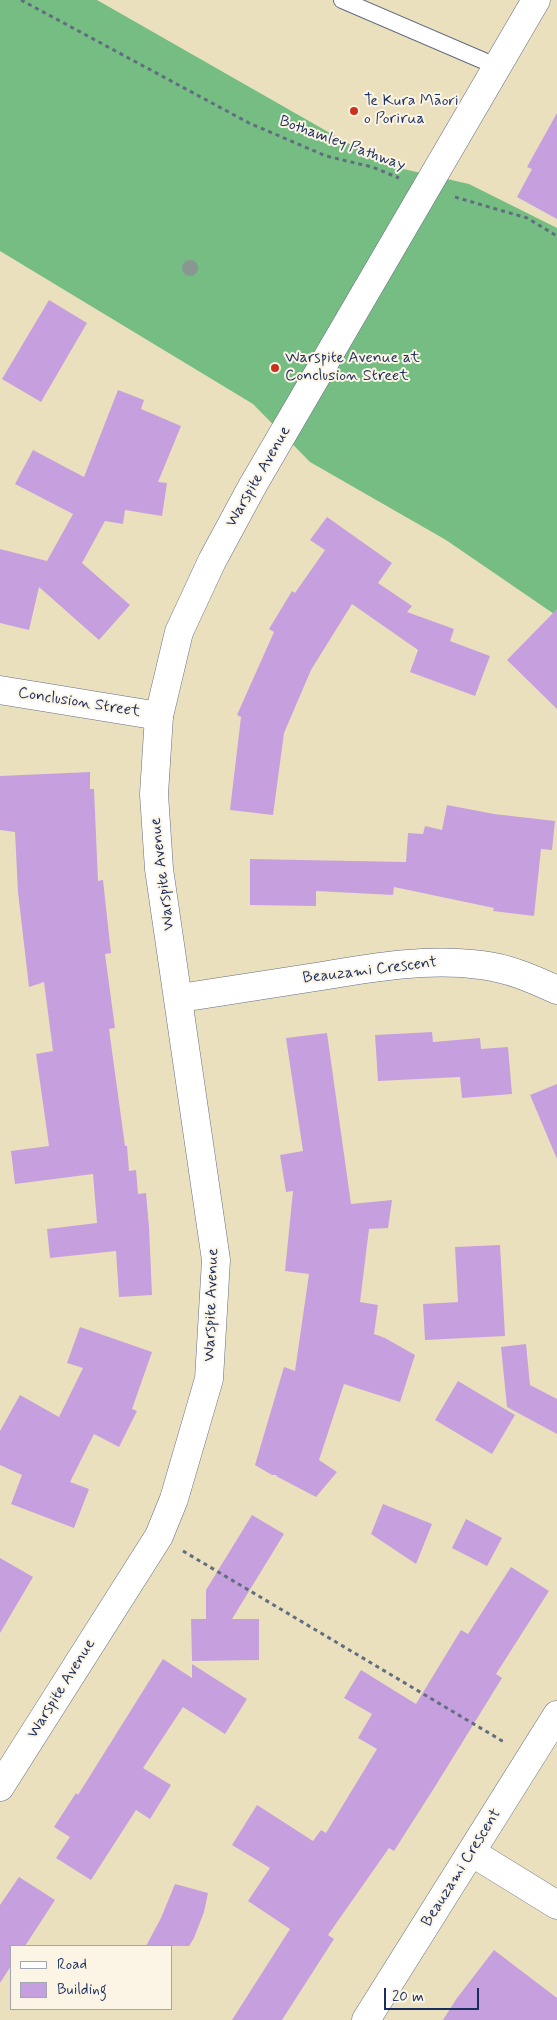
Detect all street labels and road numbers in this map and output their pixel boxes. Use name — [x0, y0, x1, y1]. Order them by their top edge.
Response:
street label: Bothamley Pathway — [276, 112, 408, 176]
street label: Warspite Avenue — [222, 423, 296, 531]
street label: Conclusion Street — [16, 684, 142, 722]
street label: Warspite Avenue — [147, 817, 179, 931]
street label: Beauzami Crescent — [302, 953, 438, 989]
street label: Warspite Avenue — [200, 1248, 224, 1362]
street label: Warspite Avenue — [24, 1636, 100, 1742]
street label: Beauzami Crescent — [418, 1806, 506, 1930]

